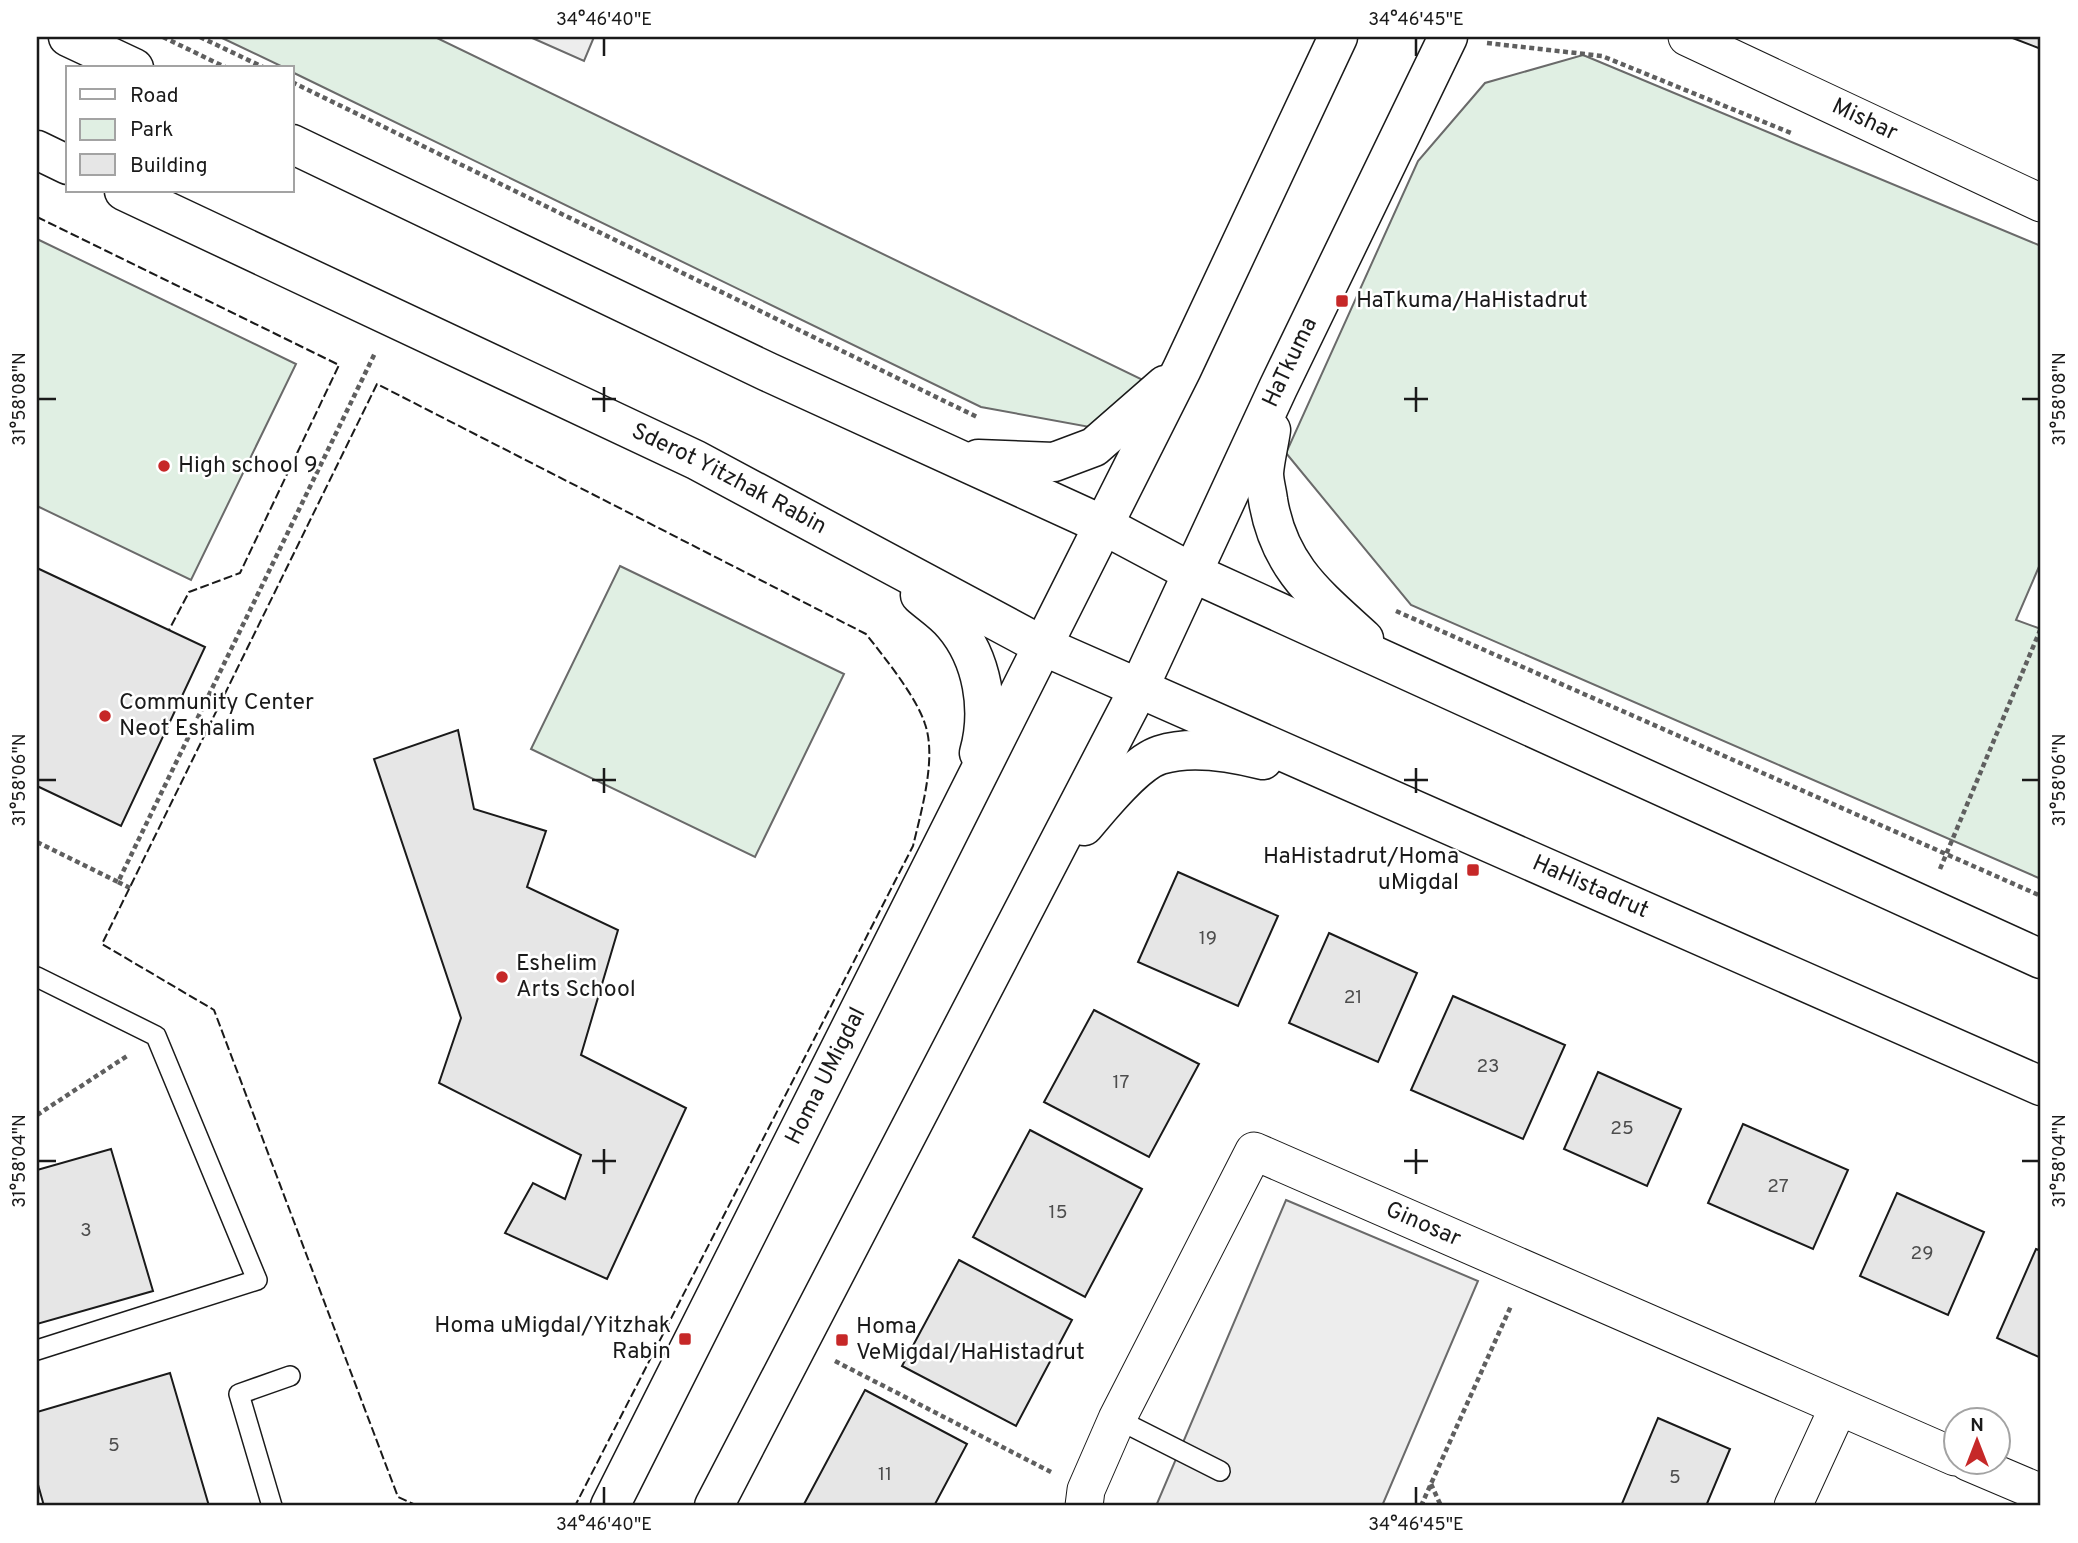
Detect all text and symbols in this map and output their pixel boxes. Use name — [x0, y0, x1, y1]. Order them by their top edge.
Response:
text: 34°46'40"E — [556, 9, 652, 32]
text: 34°46'45"E — [1368, 9, 1464, 32]
legend — [66, 66, 294, 192]
text: Road — [130, 83, 179, 110]
street label: Mishar — [1827, 92, 1902, 148]
text: Park — [130, 117, 173, 144]
text: Building — [130, 153, 208, 180]
place label: HaTkuma/HaHistadrut — [1356, 287, 1588, 316]
marker: HaTkuma/HaHistadrut — [1334, 293, 1350, 309]
street label: HaTkuma — [1257, 313, 1325, 412]
text: 31°58'08"N — [9, 352, 32, 446]
text: 31°58'08"N — [2049, 352, 2072, 446]
street label: Sderot Yitzhak Rabin — [627, 417, 831, 542]
place label: High school 9 — [178, 452, 318, 481]
marker: High school 9 — [156, 458, 172, 474]
place label: Community Center Neot Eshalim — [119, 689, 314, 744]
marker: Community Center Neot Eshalim — [97, 708, 113, 724]
text: 31°58'06"N — [9, 733, 32, 827]
text: 31°58'06"N — [2049, 733, 2072, 827]
place label: HaHistadrut/Homa uMigdal — [1263, 843, 1459, 898]
street label: HaHistadrut — [1528, 849, 1653, 926]
marker: HaHistadrut/Homa uMigdal — [1465, 862, 1481, 878]
house number: 19 — [1199, 927, 1217, 951]
place label: Eshelim Arts School — [516, 950, 636, 1005]
marker: Eshelim Arts School — [494, 969, 510, 985]
house number: 21 — [1344, 986, 1362, 1010]
street label: Homa UMigdal — [779, 1003, 873, 1150]
house number: 23 — [1476, 1055, 1500, 1079]
house number: 17 — [1113, 1071, 1130, 1095]
text: 31°58'04"N — [9, 1114, 32, 1208]
text: 31°58'04"N — [2049, 1114, 2072, 1208]
house number: 25 — [1610, 1117, 1634, 1141]
house number: 27 — [1767, 1175, 1789, 1199]
street label: Ginosar — [1381, 1196, 1465, 1254]
house number: 15 — [1049, 1201, 1067, 1225]
house number: 3 — [80, 1219, 92, 1243]
house number: 29 — [1911, 1242, 1933, 1266]
place label: Homa uMigdal/Yitzhak Rabin — [434, 1312, 671, 1367]
place label: Homa VeMigdal/HaHistadrut — [856, 1313, 1085, 1368]
marker: Homa uMigdal/Yitzhak Rabin — [677, 1331, 693, 1347]
marker: Homa VeMigdal/HaHistadrut — [834, 1332, 850, 1348]
north arrow — [1941, 1406, 2011, 1476]
text: N — [1970, 1414, 1984, 1438]
house number: 5 — [108, 1434, 120, 1458]
house number: 11 — [878, 1463, 892, 1487]
house number: 5 — [1669, 1466, 1681, 1490]
text: 34°46'40"E — [556, 1514, 652, 1537]
text: 34°46'45"E — [1368, 1514, 1464, 1537]

